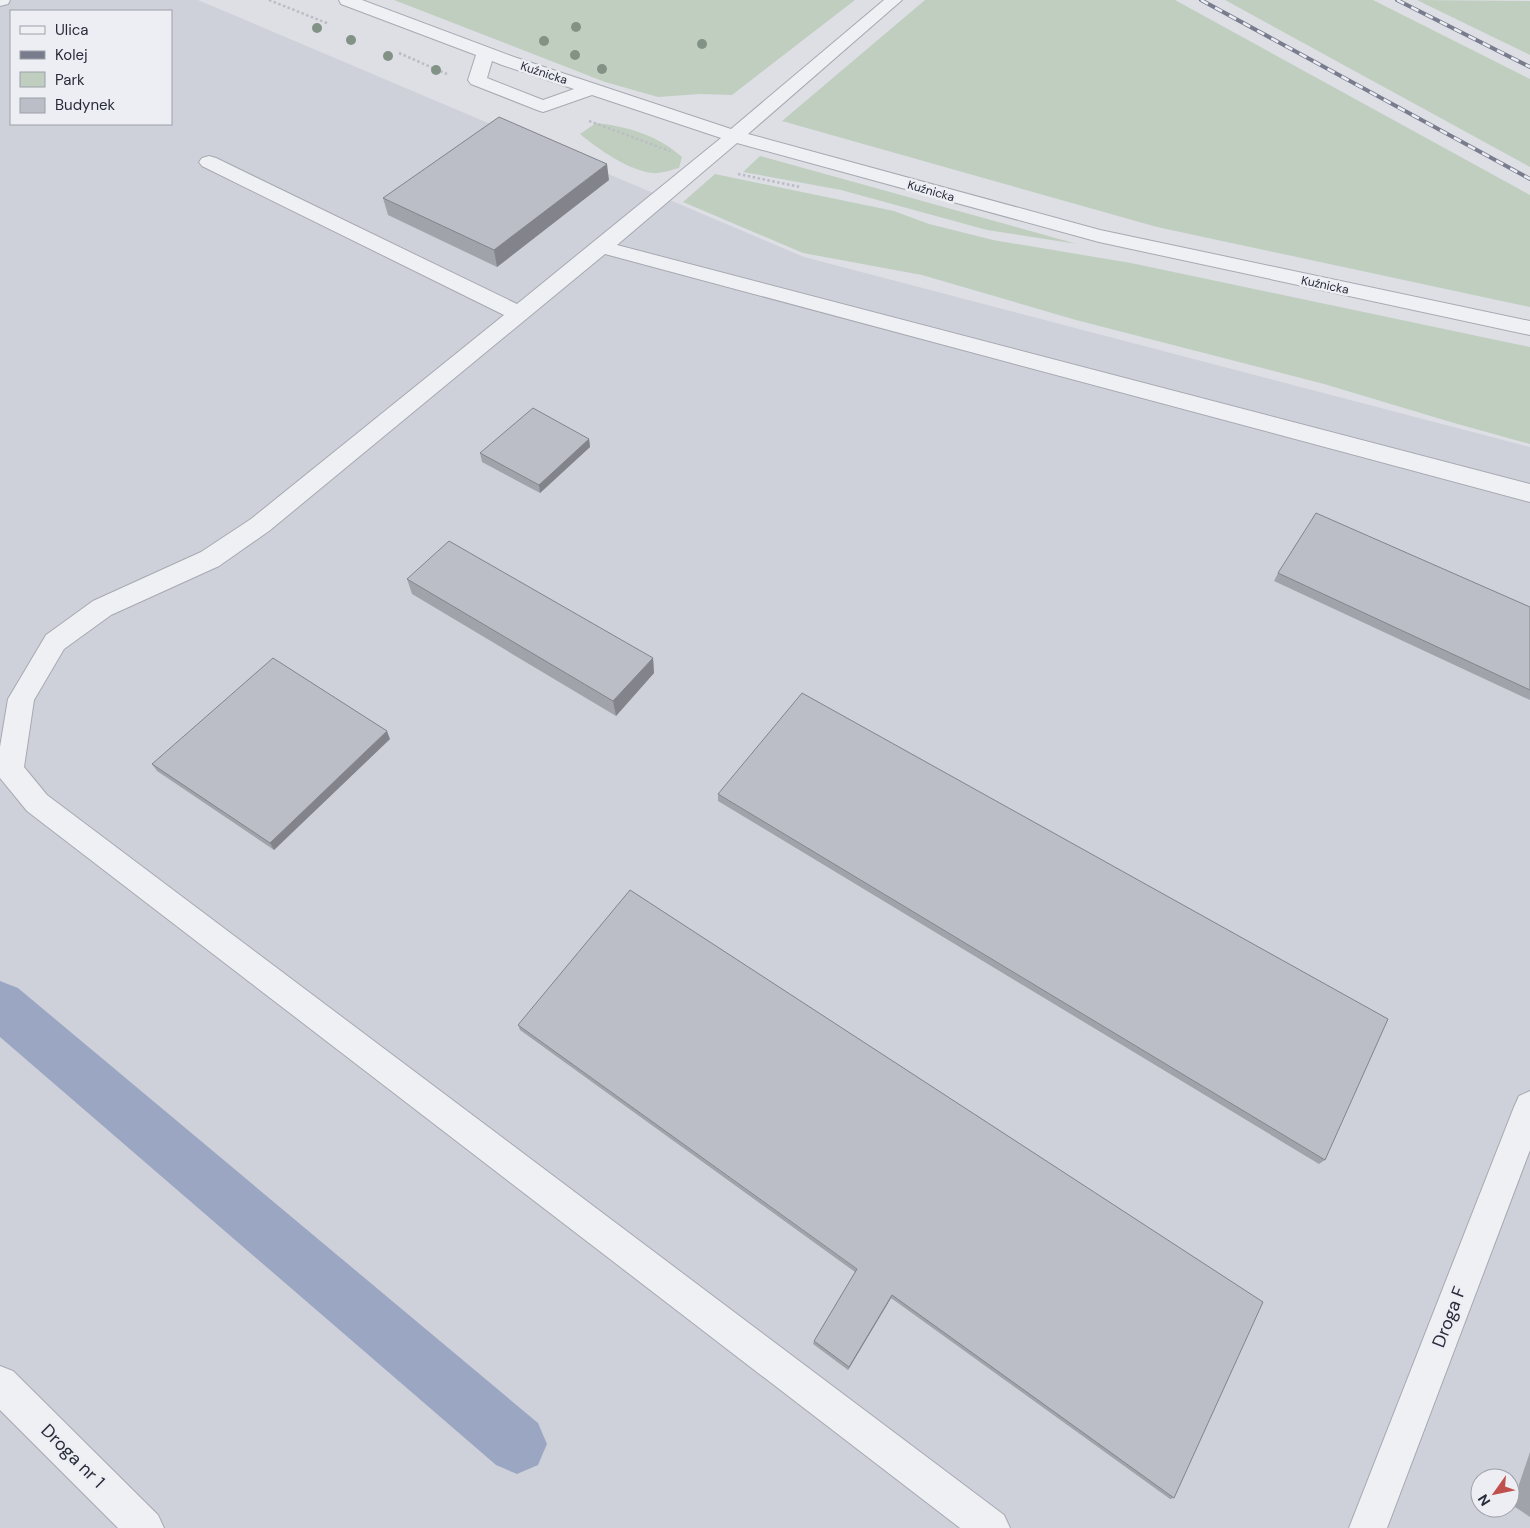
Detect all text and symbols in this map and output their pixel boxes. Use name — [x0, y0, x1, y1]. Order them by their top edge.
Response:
legend — [10, 10, 172, 125]
text: Ulica — [55, 20, 89, 40]
text: Kolej — [55, 45, 88, 65]
street label: Kuźnicka — [519, 58, 569, 88]
text: Park — [55, 70, 85, 90]
text: Budynek — [55, 95, 116, 115]
street label: Kuźnicka — [906, 177, 956, 205]
street label: Kuźnicka — [1300, 272, 1350, 298]
street label: Droga F — [1426, 1283, 1472, 1351]
street label: Droga nr 1 — [36, 1419, 110, 1493]
north arrow — [1470, 1468, 1520, 1518]
text: N — [1474, 1491, 1494, 1509]

